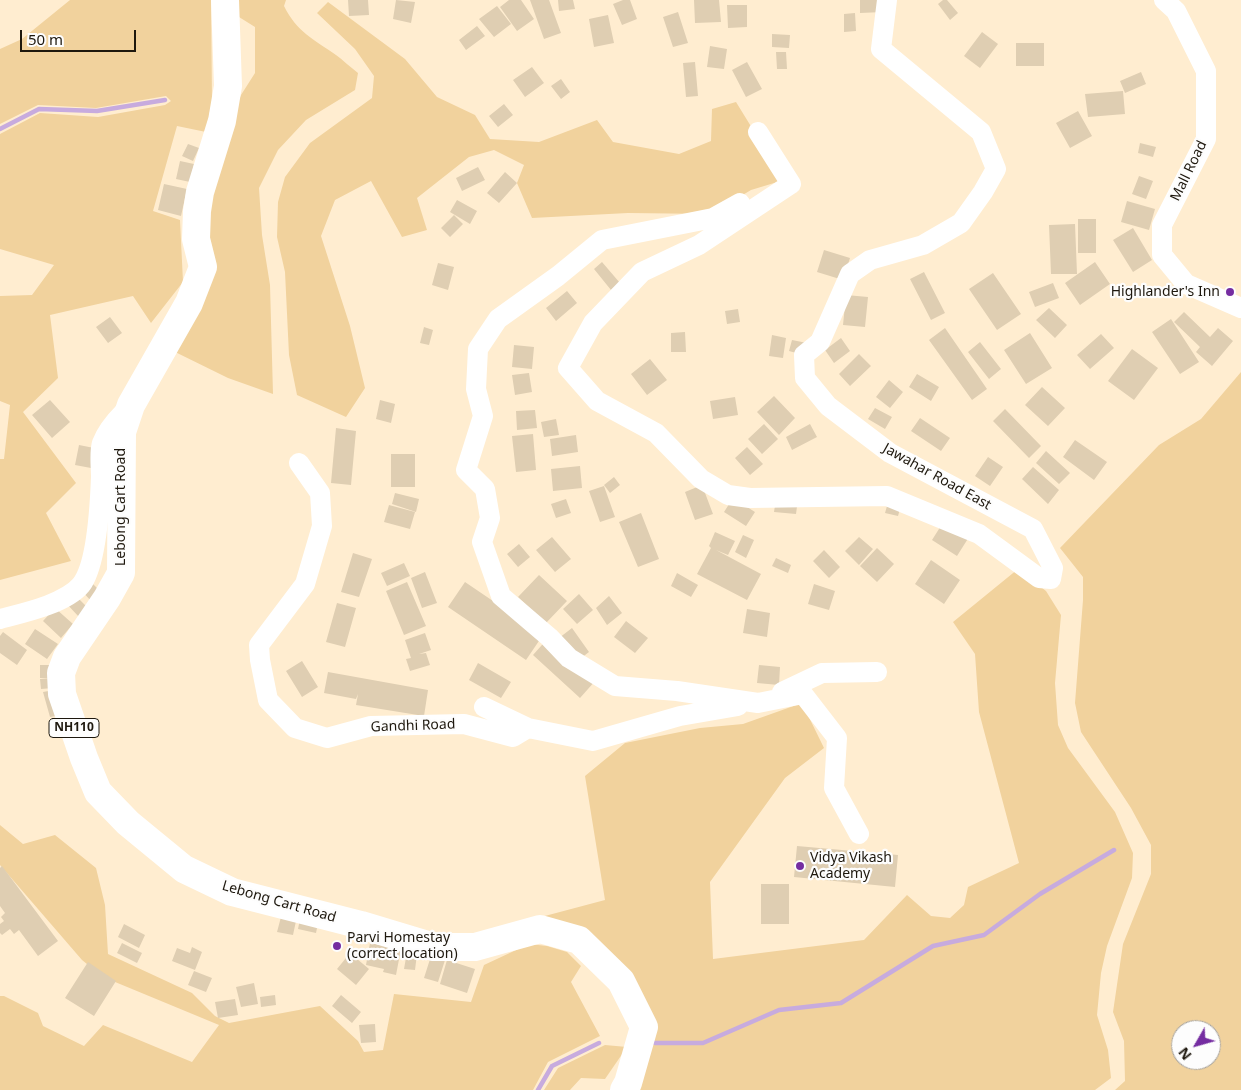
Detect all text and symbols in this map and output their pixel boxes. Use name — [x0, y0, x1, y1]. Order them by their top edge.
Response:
scale bar — [22, 20, 139, 52]
text: 50 m — [28, 29, 63, 49]
street label: Mall Road — [1167, 138, 1211, 204]
place label: Highlander's Inn — [1111, 284, 1220, 300]
marker: Highlander's Inn — [1224, 286, 1236, 298]
street label: Jawahar Road East — [880, 440, 994, 514]
street label: Lebong Cart Road — [113, 448, 129, 566]
street label: Gandhi Road — [370, 716, 456, 736]
road number: NH110 — [49, 718, 99, 738]
place label: Vidya Vikash Academy — [810, 850, 892, 882]
marker: Vidya Vikash Academy — [794, 860, 806, 872]
street label: Lebong Cart Road — [220, 878, 338, 926]
place label: Parvi Homestay (correct location) — [347, 930, 458, 962]
marker: Parvi Homestay (correct location) — [331, 940, 343, 952]
north arrow — [1171, 1020, 1221, 1070]
text: N — [1174, 1044, 1196, 1064]

